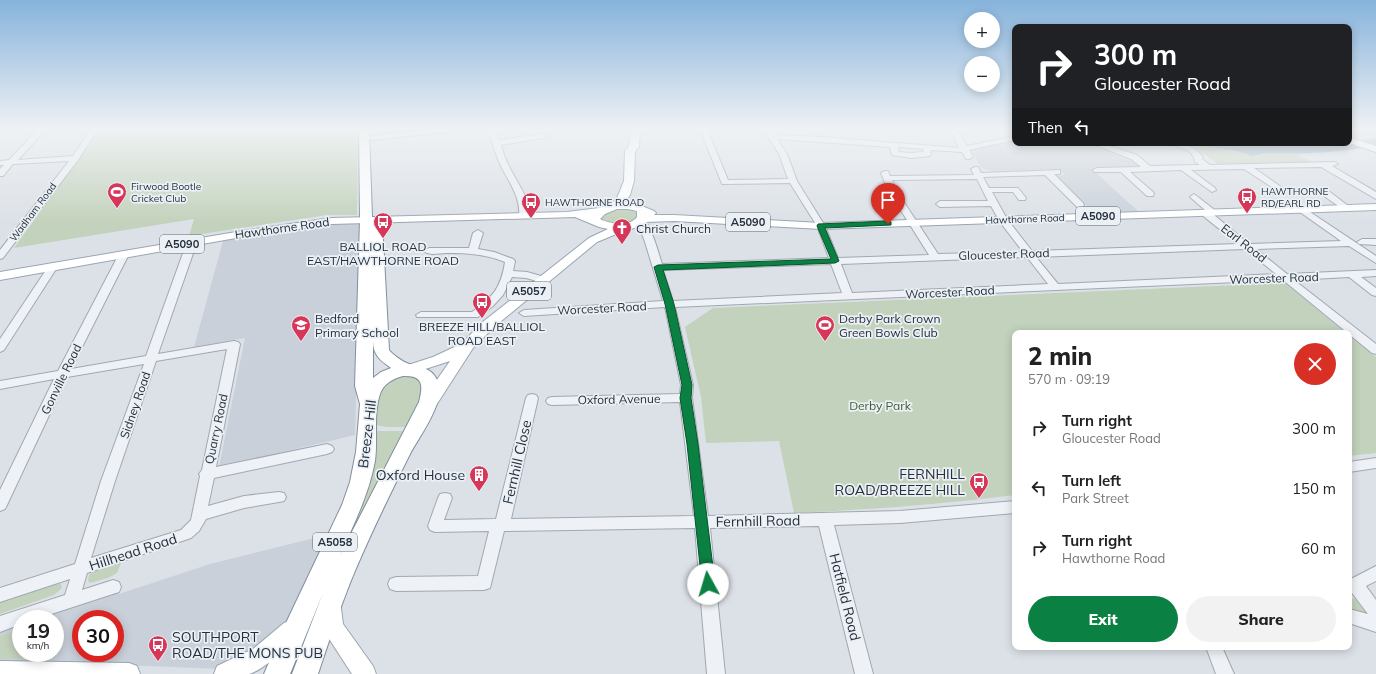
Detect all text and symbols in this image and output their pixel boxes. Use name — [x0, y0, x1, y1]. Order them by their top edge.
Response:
map controls — [964, 12, 1000, 92]
button: + — [964, 12, 1000, 48]
text: 300 m — [1094, 37, 1177, 72]
icon: right — [1028, 40, 1080, 92]
button: − — [964, 56, 1000, 92]
text: Gloucester Road — [1094, 72, 1231, 95]
icon: left — [1071, 116, 1093, 138]
text: Then — [1028, 118, 1063, 137]
street label: Wadham Road — [7, 180, 59, 244]
place label: Firwood Bootle Cricket Club — [131, 180, 201, 205]
sports icon: Firwood Bootle Cricket Club — [106, 181, 128, 209]
pin — [871, 183, 905, 224]
place label: HAWTHORNE RD/EARL RD — [1261, 185, 1329, 210]
bus stop icon: HAWTHORNE RD/EARL RD — [1236, 186, 1258, 214]
icon: arrive — [877, 189, 899, 211]
bus stop icon: HAWTHORNE ROAD — [520, 191, 542, 219]
place label: HAWTHORNE ROAD — [545, 196, 644, 209]
road number: A5090 — [1076, 207, 1120, 225]
bus stop icon: BALLIOL ROAD EAST/HAWTHORNE ROAD — [372, 211, 394, 239]
street label: Hawthorne Road — [985, 211, 1065, 227]
road number: A5090 — [726, 213, 770, 231]
street label: Hawthorne Road — [234, 214, 330, 242]
church icon: Christ Church — [611, 217, 633, 245]
street label: Earl Road — [1218, 220, 1270, 266]
place label: Christ Church — [636, 221, 711, 236]
road number: A5090 — [160, 235, 204, 253]
place label: BALLIOL ROAD EAST/HAWTHORNE ROAD — [307, 239, 459, 268]
street label: Gloucester Road — [958, 245, 1050, 263]
street label: Worcester Road — [1229, 269, 1319, 287]
road number: A5057 — [507, 282, 551, 300]
street label: Worcester Road — [905, 282, 995, 302]
bus stop icon: BREEZE HILL/BALLIOL ROAD EAST — [471, 291, 493, 319]
street label: Worcester Road — [557, 298, 647, 318]
place label: Bedford Primary School — [315, 311, 399, 340]
place label: Derby Park Crown Green Bowls Club — [839, 311, 941, 340]
school or university icon: Bedford Primary School — [290, 314, 312, 342]
sports icon: Derby Park Crown Green Bowls Club — [814, 314, 836, 342]
place label: BREEZE HILL/BALLIOL ROAD EAST — [419, 319, 546, 348]
street label: Gonville Road — [37, 341, 85, 417]
text: 2 min — [1028, 341, 1092, 371]
button: close — [1294, 343, 1336, 385]
street label: Sidney Road — [117, 369, 153, 441]
text: 570 m · 09:19 — [1028, 371, 1110, 387]
street label: Oxford Avenue — [577, 391, 661, 407]
street label: Quarry Road — [201, 393, 231, 465]
park label: Derby Park — [849, 398, 912, 413]
street label: Breeze Hill — [354, 399, 380, 469]
text: Turn right — [1062, 411, 1132, 430]
icon: right — [1028, 417, 1050, 439]
street label: Fernhill Close — [499, 418, 535, 506]
text: 300 m — [1292, 419, 1336, 438]
text: Gloucester Road — [1062, 430, 1161, 446]
building icon: Oxford House — [468, 464, 490, 492]
place label: FERNHILL ROAD/BREEZE HILL — [835, 465, 965, 499]
place label: Oxford House — [376, 466, 465, 484]
bus stop icon: FERNHILL ROAD/BREEZE HILL — [968, 471, 990, 499]
text: Turn left — [1062, 471, 1121, 490]
icon: left — [1028, 477, 1050, 499]
text: 150 m — [1292, 479, 1336, 498]
text: Park Street — [1062, 490, 1129, 506]
street label: Fernhill Road — [716, 511, 800, 531]
street label: Hillhead Road — [87, 529, 179, 575]
text: Turn right — [1062, 531, 1132, 550]
road number: A5058 — [313, 533, 357, 551]
icon: right — [1028, 537, 1050, 559]
text: 60 m — [1301, 539, 1336, 558]
text: Hawthorne Road — [1062, 550, 1165, 566]
street label: Hatfield Road — [825, 551, 865, 643]
position arrow — [687, 563, 729, 605]
button: Exit — [1028, 596, 1178, 642]
button: Share — [1186, 596, 1336, 642]
speed limit sign: 30 — [72, 610, 124, 662]
text: 19 — [26, 618, 50, 643]
place label: SOUTHPORT ROAD/THE MONS PUB — [172, 628, 323, 662]
bus stop icon: SOUTHPORT ROAD/THE MONS PUB — [147, 634, 169, 662]
text: km/h — [27, 639, 49, 652]

